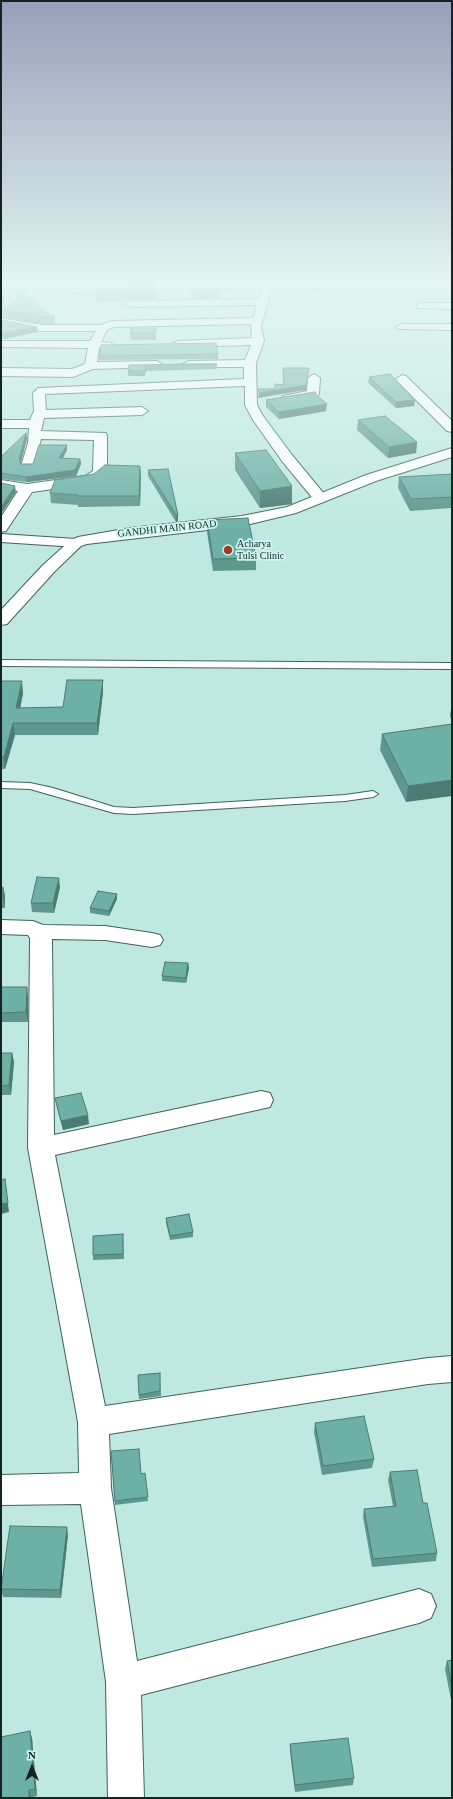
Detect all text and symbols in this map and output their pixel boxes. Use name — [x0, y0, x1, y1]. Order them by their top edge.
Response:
street label: GANDHI MAIN ROAD — [117, 518, 217, 540]
place label: Acharya Tulsi Clinic — [237, 538, 284, 562]
marker: Acharya Tulsi Clinic — [222, 544, 234, 556]
north arrow — [12, 1747, 52, 1787]
text: N — [28, 1749, 36, 1761]

